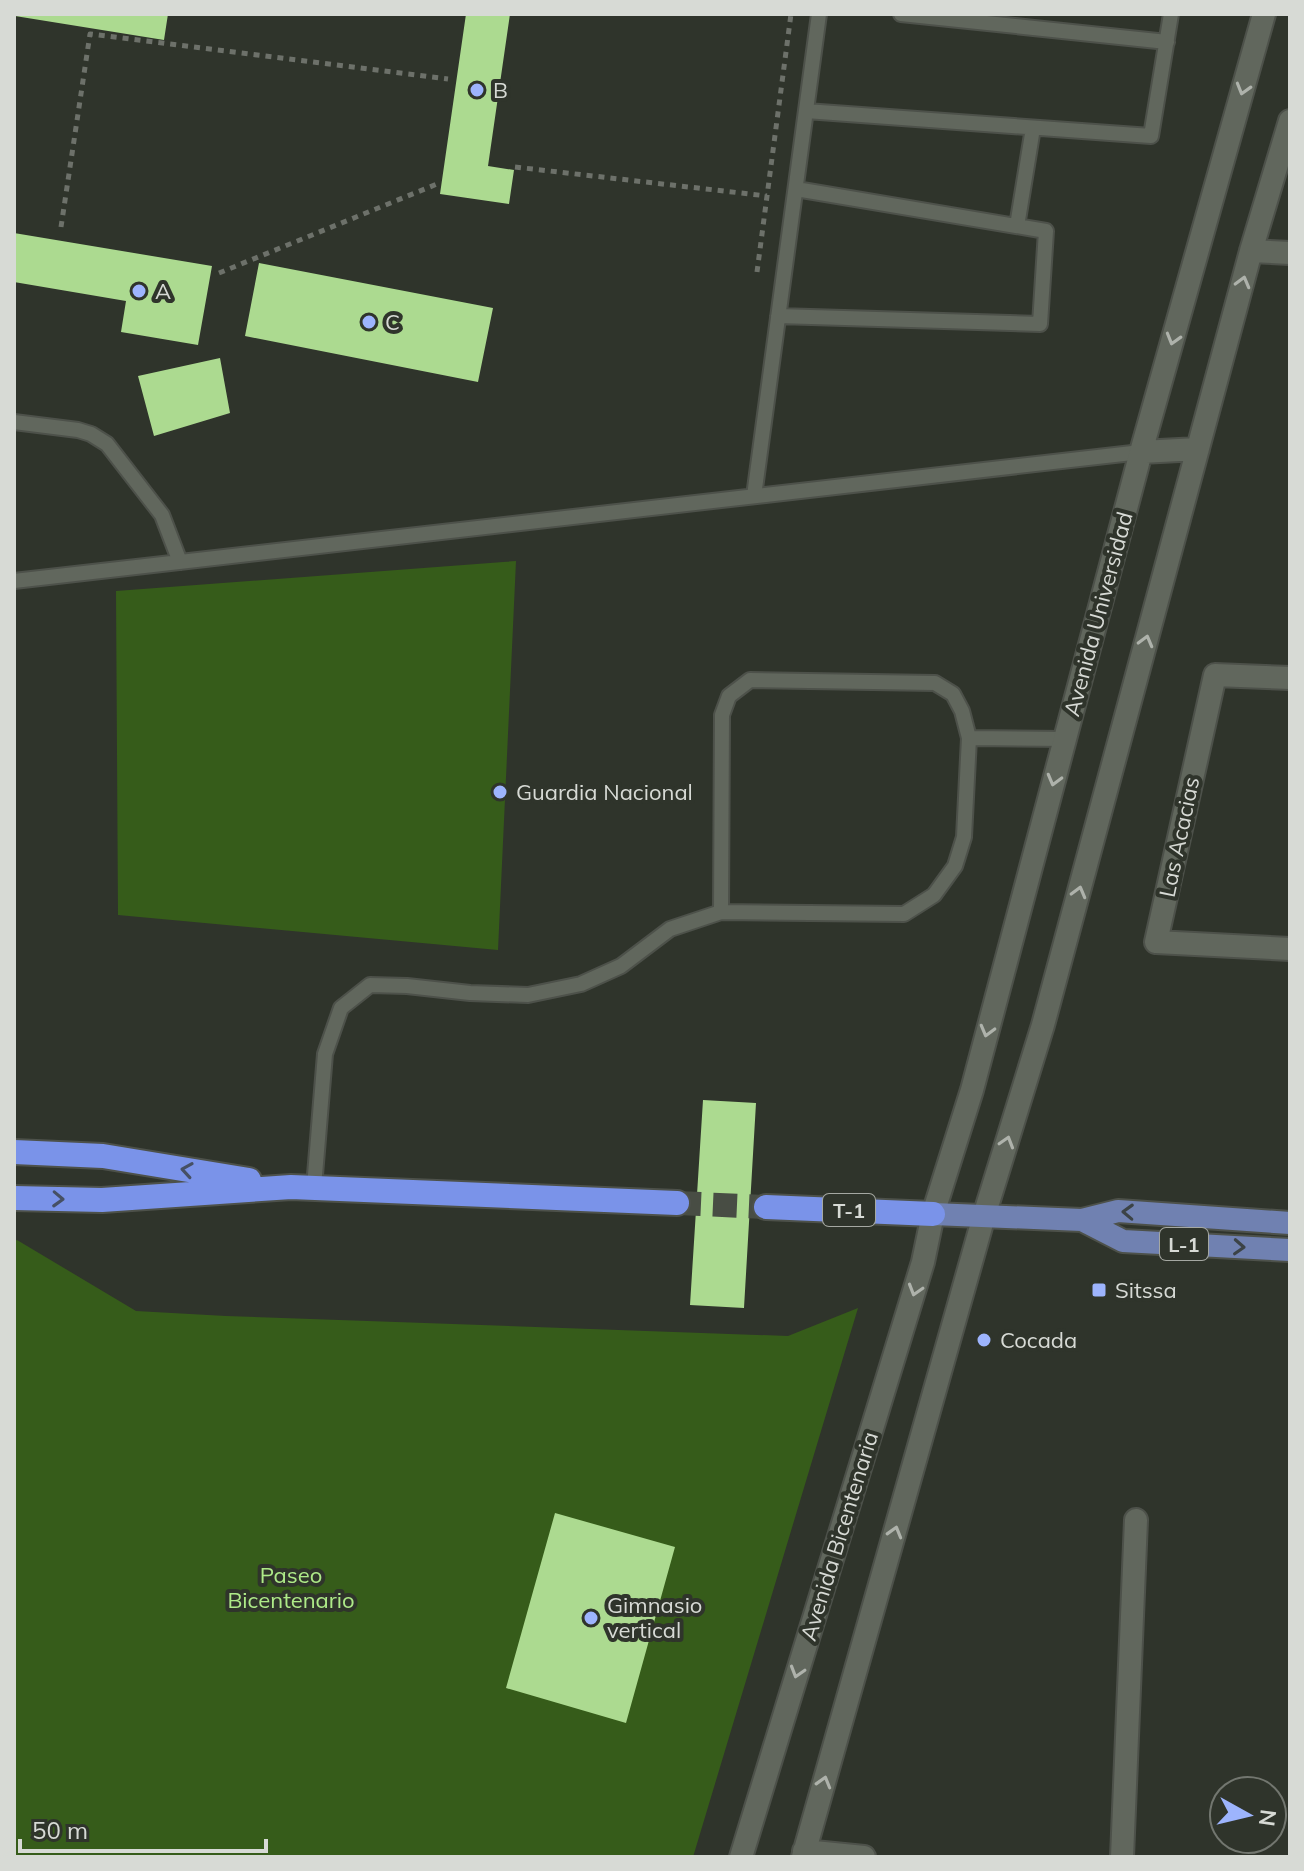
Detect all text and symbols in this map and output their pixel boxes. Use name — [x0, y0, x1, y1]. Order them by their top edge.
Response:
place label: B — [493, 76, 508, 104]
marker: B — [468, 81, 486, 99]
one-way arrow — [1236, 82, 1252, 96]
one-way arrow — [1233, 275, 1250, 289]
place label: A — [155, 277, 171, 305]
marker: A — [130, 282, 148, 300]
place label: C — [385, 308, 400, 336]
marker: C — [360, 313, 378, 331]
one-way arrow — [1166, 332, 1182, 346]
street label: Avenida Universidad — [1057, 509, 1139, 719]
one-way arrow — [1137, 634, 1154, 648]
one-way arrow — [1047, 772, 1063, 786]
street label: Las Acacias — [1153, 774, 1205, 900]
place label: Guardia Nacional — [516, 778, 693, 806]
marker: Guardia Nacional — [491, 783, 509, 801]
one-way arrow — [1070, 886, 1086, 900]
one-way arrow — [980, 1023, 997, 1037]
one-way arrow — [998, 1135, 1014, 1149]
one-way arrow — [180, 1162, 193, 1179]
one-way arrow — [52, 1190, 65, 1208]
road number: T-1 — [823, 1194, 875, 1226]
one-way arrow — [1122, 1204, 1134, 1221]
road number: L-1 — [1160, 1228, 1208, 1260]
one-way arrow — [1233, 1238, 1246, 1255]
place label: Sitssa — [1115, 1276, 1177, 1304]
marker: Sitssa — [1090, 1281, 1108, 1299]
one-way arrow — [908, 1282, 924, 1296]
place label: Cocada — [1000, 1326, 1077, 1354]
marker: Cocada — [975, 1331, 993, 1349]
street label: Avenida Bicentenaria — [794, 1428, 884, 1644]
one-way arrow — [886, 1525, 902, 1539]
park label: Paseo Bicentenario — [227, 1561, 355, 1614]
place label: Gimnasio vertical — [607, 1591, 702, 1644]
marker: Gimnasio vertical — [582, 1609, 600, 1627]
one-way arrow — [790, 1665, 806, 1679]
north arrow — [1208, 1775, 1288, 1855]
one-way arrow — [815, 1776, 831, 1789]
scale bar — [20, 1803, 266, 1853]
text: N — [1253, 1808, 1283, 1828]
text: 50 m — [32, 1815, 88, 1845]

